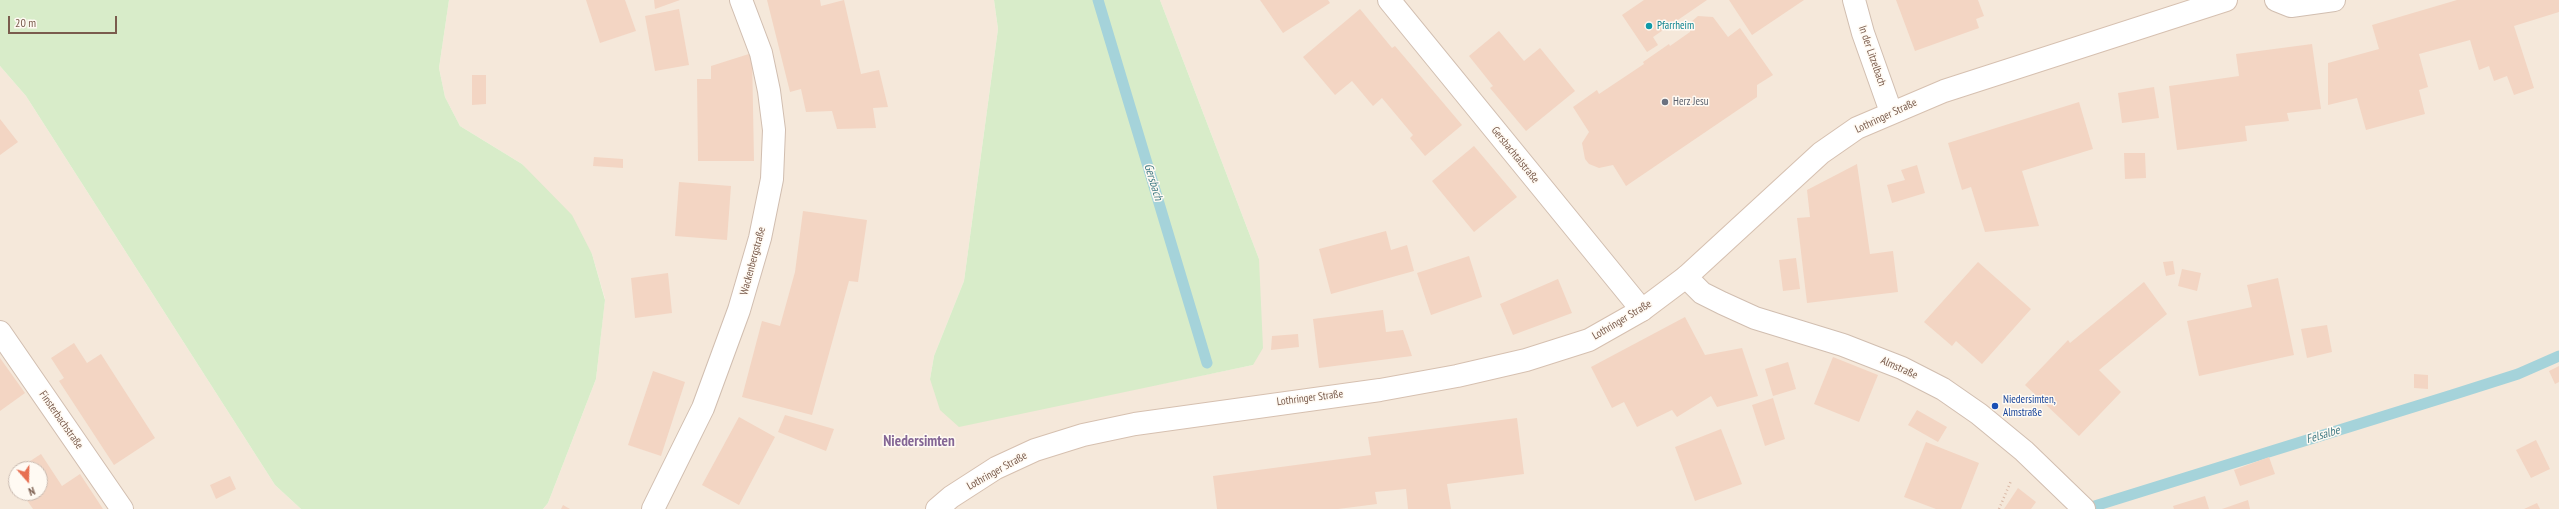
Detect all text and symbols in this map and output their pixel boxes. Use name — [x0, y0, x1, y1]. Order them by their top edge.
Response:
scale bar — [10, 8, 119, 34]
text: 20 m — [15, 15, 36, 30]
place label: Pfarrheim — [1657, 19, 1694, 33]
marker: Pfarrheim — [1644, 21, 1654, 31]
street label: In der Litzelbach — [1855, 24, 1889, 88]
place label: Herz Jesu — [1673, 95, 1708, 109]
street label: Lothringer Straße — [1853, 96, 1919, 136]
marker: Herz Jesu — [1660, 97, 1670, 107]
street label: Gersbachtalstraße — [1488, 124, 1542, 186]
water label: Gersbach — [1141, 162, 1165, 202]
street label: Wackenbergstraße — [738, 225, 768, 297]
street label: Lothringer Straße — [1590, 297, 1654, 343]
street label: Almstraße — [1879, 354, 1919, 382]
street label: Lothringer Straße — [1276, 387, 1344, 409]
street label: Finsterbachstraße — [36, 388, 86, 452]
place label: Niedersimten, Almstraße — [2003, 393, 2056, 419]
marker: Niedersimten, Almstraße — [1990, 401, 2000, 411]
water label: Felsalbe — [2304, 423, 2342, 447]
district label: Niedersimten — [883, 433, 955, 451]
street label: Lothringer Straße — [965, 449, 1029, 493]
north arrow — [8, 461, 48, 501]
text: N — [27, 484, 37, 499]

